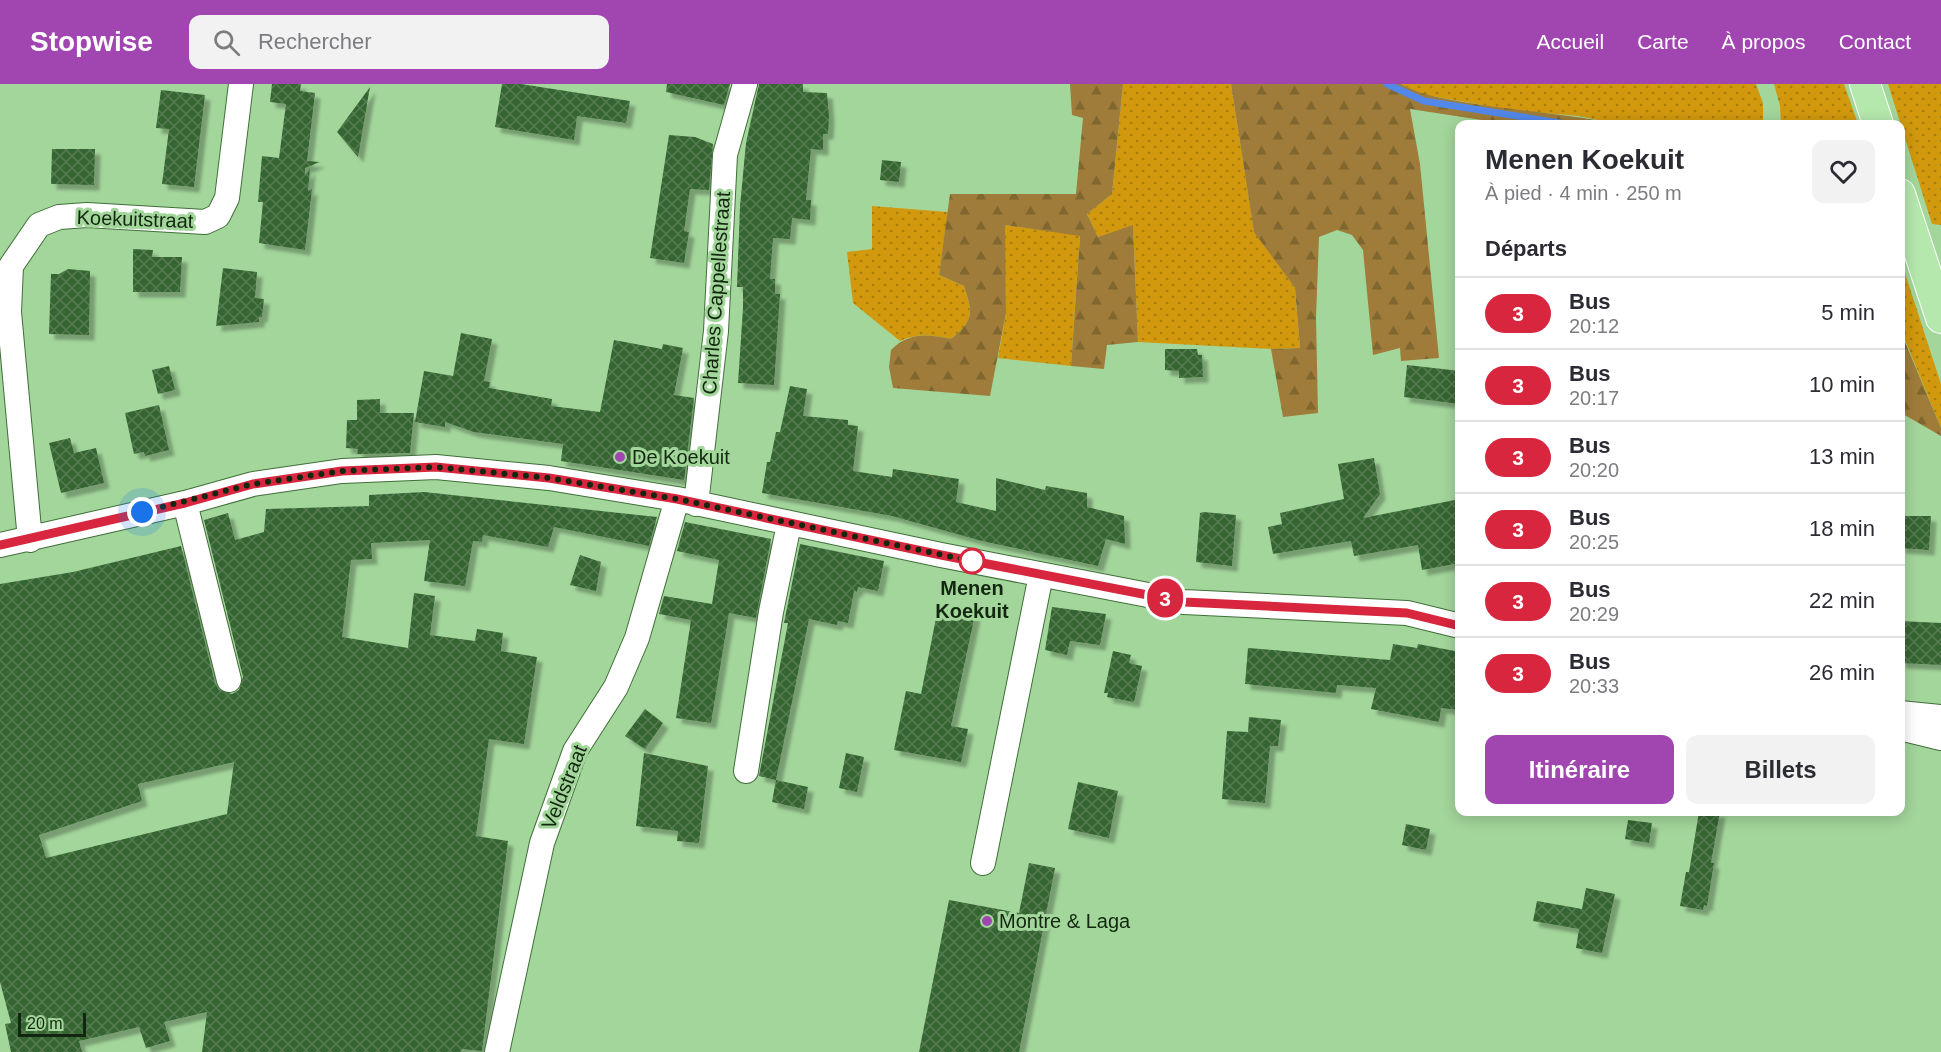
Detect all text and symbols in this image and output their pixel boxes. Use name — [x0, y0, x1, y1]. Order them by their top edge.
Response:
search box — [189, 15, 609, 69]
text: Stopwise — [30, 26, 153, 57]
icon: search — [210, 26, 243, 59]
text: Rechercher — [258, 29, 372, 54]
text: Accueil — [1537, 30, 1604, 53]
text: Carte — [1637, 30, 1689, 53]
text: À propos — [1722, 30, 1806, 53]
text: Contact — [1839, 30, 1911, 53]
button: heart — [1812, 140, 1875, 203]
text: Menen Koekuit — [1485, 144, 1684, 175]
text: À pied · 4 min · 250 m — [1485, 182, 1682, 204]
street label: Charles Cappellestraat — [698, 190, 734, 395]
street label: Koekuitstraat — [76, 206, 194, 232]
text: Départs — [1485, 236, 1567, 261]
text: Bus — [1569, 289, 1611, 314]
text: 5 min — [1821, 300, 1875, 325]
text: 3 — [1512, 302, 1524, 325]
text: 20:12 — [1569, 315, 1619, 337]
text: Bus — [1569, 361, 1611, 386]
text: 10 min — [1809, 372, 1875, 397]
text: 3 — [1512, 374, 1524, 397]
text: 20:17 — [1569, 387, 1619, 409]
text: Bus — [1569, 433, 1611, 458]
text: 13 min — [1809, 444, 1875, 469]
place label: De Koekuit — [632, 446, 730, 468]
text: 3 — [1512, 446, 1524, 469]
marker: De Koekuit — [613, 450, 627, 464]
text: 20:20 — [1569, 459, 1619, 481]
your location — [127, 497, 157, 527]
text: Bus — [1569, 505, 1611, 530]
text: 18 min — [1809, 516, 1875, 541]
text: 3 — [1512, 518, 1524, 541]
text: 20:25 — [1569, 531, 1619, 553]
marker: Menen Koekuit — [959, 548, 985, 574]
place label: Menen Koekuit — [935, 577, 1009, 622]
text: Bus — [1569, 577, 1611, 602]
line badge: 3 — [1146, 578, 1184, 618]
text: 3 — [1159, 587, 1171, 610]
text: 22 min — [1809, 588, 1875, 613]
text: 3 — [1512, 590, 1524, 613]
text: 20:29 — [1569, 603, 1619, 625]
text: Bus — [1569, 649, 1611, 674]
text: 26 min — [1809, 660, 1875, 685]
text: 3 — [1512, 662, 1524, 685]
text: 20:33 — [1569, 675, 1619, 697]
button: Itinéraire — [1485, 735, 1674, 804]
button: Billets — [1686, 735, 1875, 804]
street label: Veldstraat — [537, 741, 591, 832]
place label: Montre & Laga — [999, 910, 1131, 932]
marker: Montre & Laga — [980, 914, 994, 928]
scale bar — [18, 1010, 86, 1038]
text: 20 m — [27, 1015, 63, 1032]

